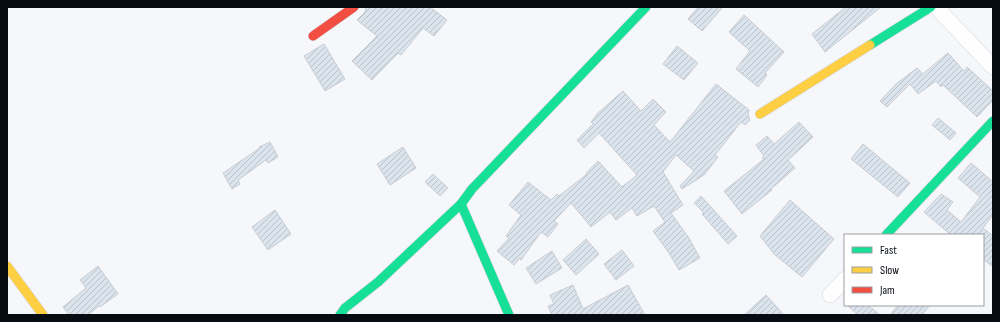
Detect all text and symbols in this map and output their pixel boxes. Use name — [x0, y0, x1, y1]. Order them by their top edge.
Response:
legend — [844, 234, 984, 306]
text: Fast — [880, 243, 897, 258]
text: Slow — [880, 263, 899, 278]
text: Jam — [879, 283, 895, 298]

